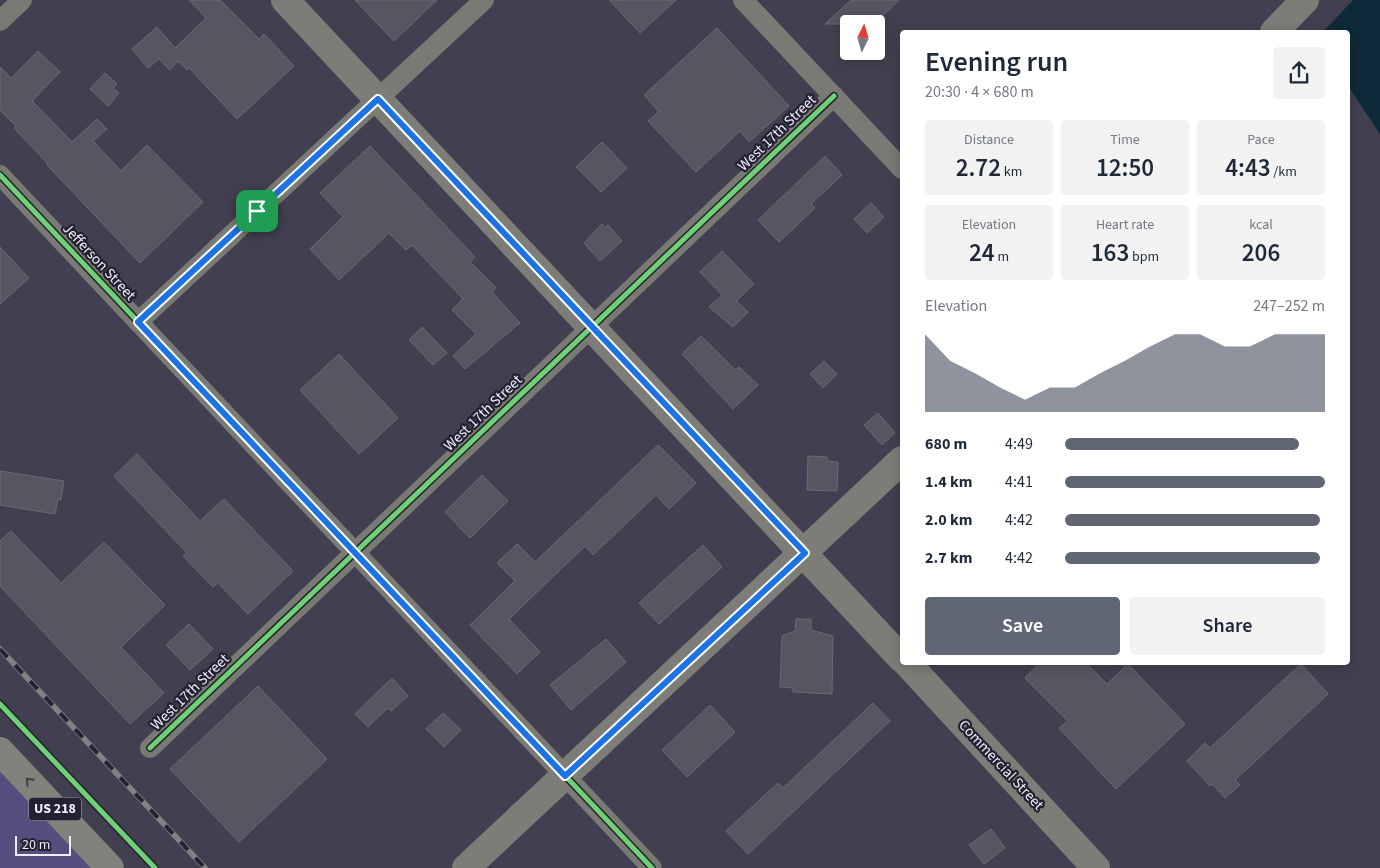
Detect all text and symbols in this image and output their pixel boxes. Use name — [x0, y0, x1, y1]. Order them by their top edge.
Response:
north arrow — [840, 15, 885, 60]
map controls — [840, 15, 885, 60]
text: Evening run — [925, 42, 1068, 82]
button: share — [1273, 47, 1325, 99]
text: 20:30 · 4 × 680 m — [925, 81, 1034, 103]
street label: West 17th Street — [733, 90, 821, 176]
text: Distance — [964, 130, 1014, 150]
text: Time — [1110, 130, 1140, 150]
text: Pace — [1247, 130, 1275, 150]
text: 2.72 — [956, 150, 1001, 186]
text: 12:50 — [1096, 150, 1154, 186]
text: 4:43 — [1225, 150, 1271, 186]
text: km — [1001, 162, 1022, 182]
text: /km — [1271, 162, 1297, 182]
pin — [236, 190, 278, 232]
icon: arrive — [243, 197, 271, 225]
text: Elevation — [962, 215, 1016, 235]
text: Heart rate — [1096, 215, 1154, 235]
text: kcal — [1249, 215, 1273, 235]
street label: Jefferson Street — [58, 219, 140, 305]
text: 24 — [969, 235, 995, 271]
text: 163 — [1091, 235, 1129, 271]
text: 206 — [1242, 235, 1280, 271]
text: m — [995, 247, 1009, 267]
text: bpm — [1129, 247, 1159, 267]
text: Elevation — [925, 295, 987, 317]
text: 247–252 m — [1253, 295, 1325, 317]
street label: West 17th Street — [439, 370, 527, 456]
text: 680 m — [925, 433, 967, 455]
text: 4:49 — [1005, 433, 1033, 455]
text: 1.4 km — [925, 471, 972, 493]
text: 4:41 — [1005, 471, 1033, 493]
text: 2.0 km — [925, 509, 972, 531]
text: 4:42 — [1005, 509, 1033, 531]
text: 2.7 km — [925, 547, 972, 569]
text: 4:42 — [1005, 547, 1033, 569]
button: Save — [925, 597, 1120, 655]
button: Share — [1130, 597, 1325, 655]
street label: West 17th Street — [146, 649, 234, 735]
street label: Commercial Street — [954, 715, 1048, 815]
one-way arrow — [26, 778, 35, 787]
road number: US 218 — [29, 798, 81, 821]
scale bar — [15, 833, 71, 856]
text: 20 m — [22, 835, 50, 855]

